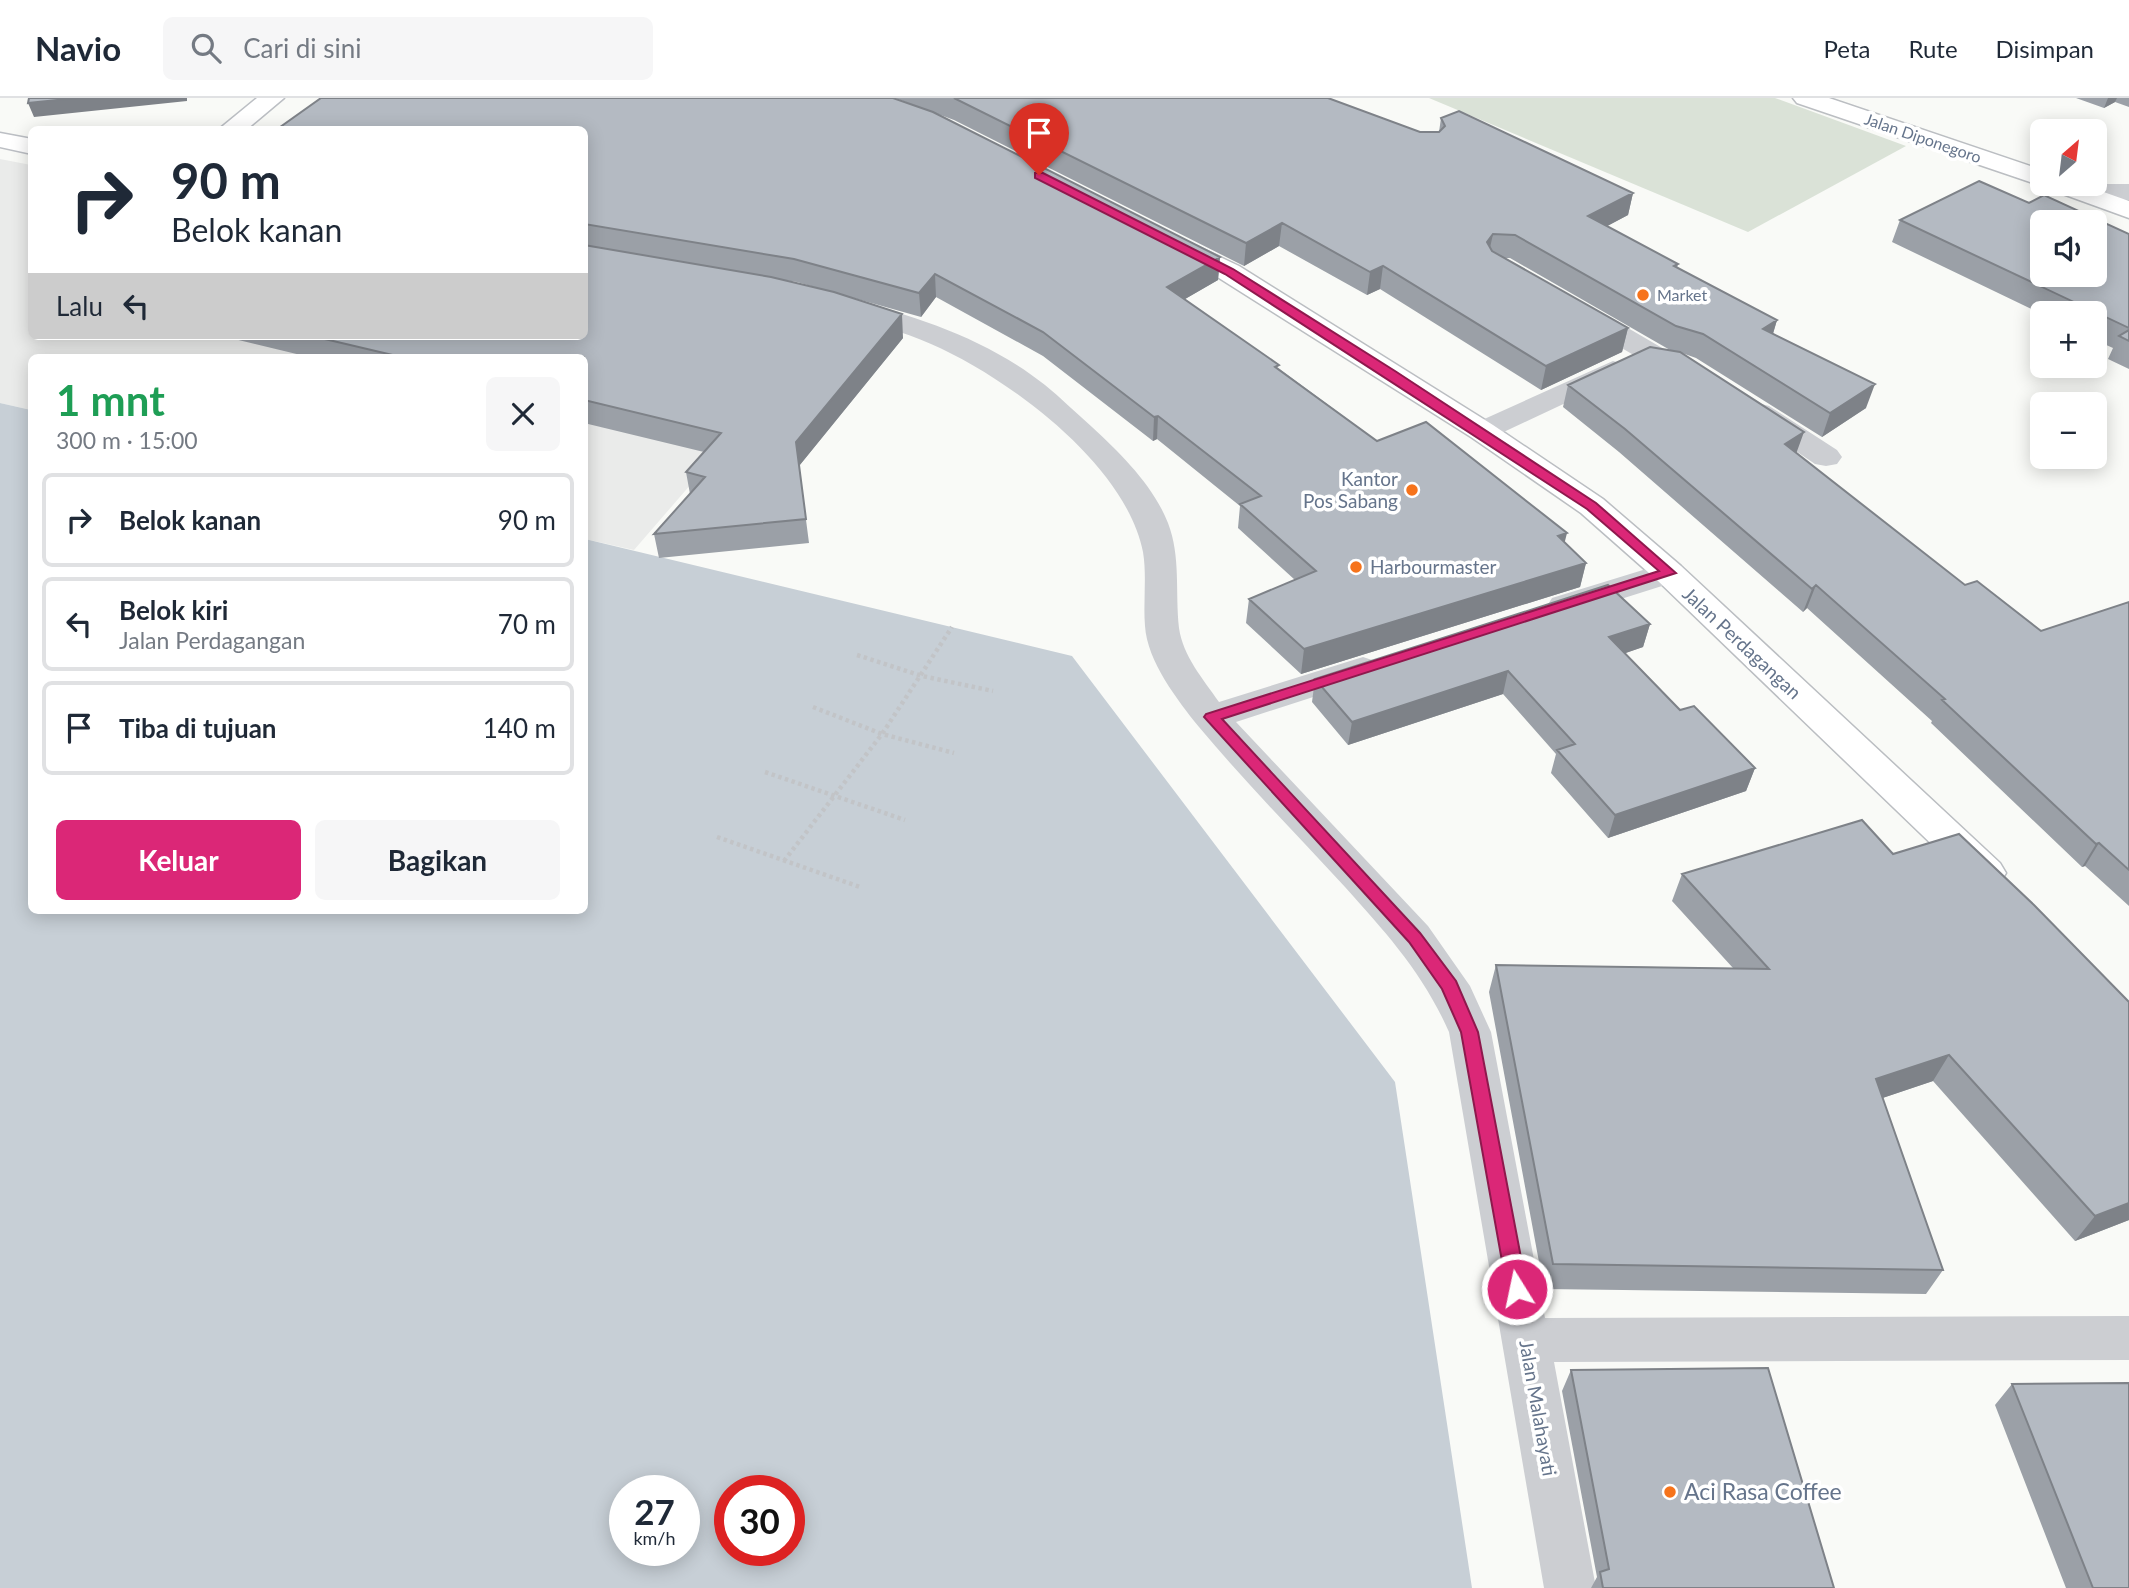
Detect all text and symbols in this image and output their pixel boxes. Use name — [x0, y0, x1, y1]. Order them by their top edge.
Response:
search box — [163, 17, 653, 80]
text: Navio — [35, 28, 121, 68]
icon: search — [187, 29, 225, 67]
text: Cari di sini — [243, 32, 361, 64]
text: Peta — [1824, 34, 1870, 63]
text: Rute — [1908, 34, 1958, 63]
text: Disimpan — [1996, 34, 2094, 63]
pin — [1009, 103, 1069, 175]
street label: Jalan Diponegoro — [1862, 109, 1984, 166]
icon: arrive — [1020, 114, 1058, 152]
north arrow — [2030, 119, 2107, 196]
map controls — [2030, 119, 2107, 469]
text: 90 m — [171, 151, 281, 209]
icon: right — [56, 154, 147, 245]
text: Belok kanan — [171, 210, 342, 249]
button: sound — [2030, 210, 2107, 287]
place label: Market — [1657, 285, 1707, 304]
icon: left — [117, 287, 155, 325]
marker: Market — [1635, 287, 1651, 303]
text: Lalu — [56, 290, 103, 322]
button: + — [2030, 301, 2107, 378]
text: 1 mnt — [56, 375, 165, 425]
button: close — [486, 377, 560, 451]
button: − — [2030, 392, 2107, 469]
text: 300 m · 15:00 — [56, 426, 198, 454]
place label: Kantor Pos Sabang — [1303, 467, 1398, 512]
marker: Kantor Pos Sabang — [1404, 482, 1420, 498]
icon: right — [60, 501, 98, 539]
text: Belok kanan — [119, 504, 261, 536]
text: 90 m — [498, 504, 556, 536]
place label: Harbourmaster — [1370, 555, 1497, 578]
marker: Harbourmaster — [1348, 559, 1364, 575]
street label: Jalan Perdagangan — [1678, 582, 1806, 704]
text: Belok kiri — [119, 594, 228, 626]
icon: left — [60, 605, 98, 643]
text: 70 m — [498, 608, 556, 640]
text: Jalan Perdagangan — [119, 626, 305, 654]
icon: arrive — [60, 709, 98, 747]
text: Tiba di tujuan — [119, 712, 277, 744]
text: 140 m — [483, 712, 556, 744]
button: Keluar — [56, 820, 301, 900]
button: Bagikan — [315, 820, 560, 900]
position arrow — [1480, 1252, 1554, 1326]
street label: Jalan Malahayati — [1515, 1338, 1562, 1478]
speed limit sign: 30 — [714, 1475, 805, 1566]
place label: Aci Rasa Coffee — [1684, 1477, 1842, 1505]
marker: Aci Rasa Coffee — [1662, 1484, 1678, 1500]
text: 27 — [634, 1490, 675, 1532]
text: km/h — [633, 1527, 676, 1549]

